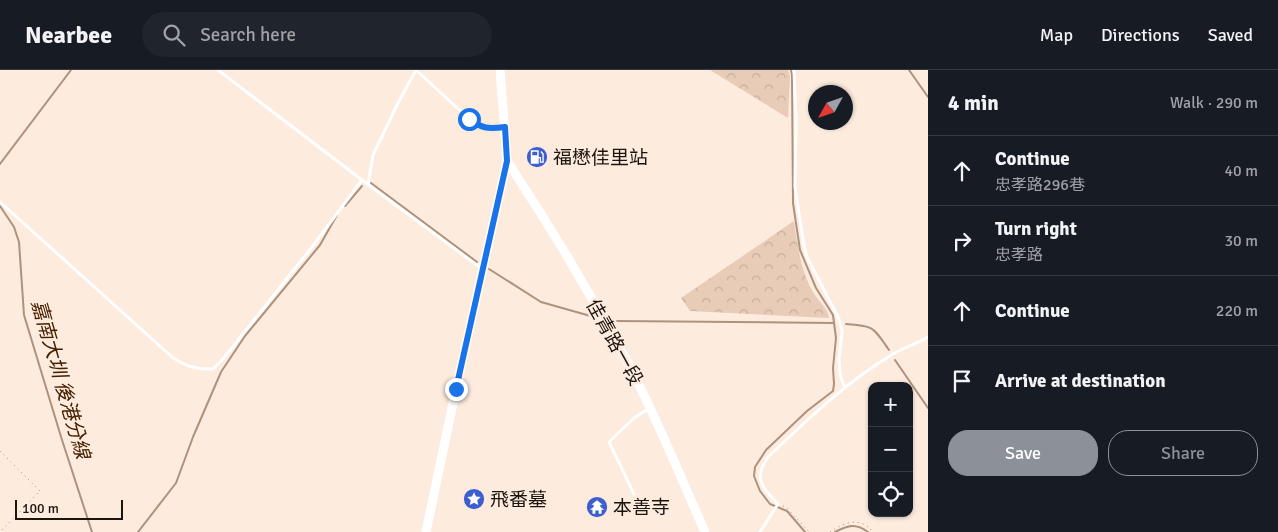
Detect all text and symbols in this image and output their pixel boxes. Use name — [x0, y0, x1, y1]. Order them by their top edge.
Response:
search box — [142, 12, 492, 57]
text: Nearbee — [25, 20, 112, 50]
icon: search — [160, 21, 188, 49]
text: Search here — [200, 23, 296, 47]
text: Map — [1040, 24, 1073, 46]
text: Directions — [1101, 24, 1180, 46]
text: Saved — [1208, 24, 1253, 46]
north arrow — [808, 85, 853, 130]
text: 4 min — [948, 90, 999, 116]
text: Walk · 290 m — [1170, 93, 1258, 113]
route start — [458, 108, 481, 131]
fuel station icon: 福懋佳里站 — [525, 145, 549, 169]
place label: 福懋佳里站 — [553, 146, 648, 170]
text: Continue — [995, 147, 1070, 171]
icon: ahead — [948, 157, 976, 185]
text: 40 m — [1224, 161, 1258, 181]
text: 忠孝路296巷 — [995, 175, 1085, 195]
text: Turn right — [995, 217, 1077, 241]
icon: right — [948, 227, 976, 255]
text: 30 m — [1224, 231, 1258, 251]
text: 忠孝路 — [995, 245, 1043, 265]
street label: 佳青路一段 — [581, 295, 648, 390]
water label: 嘉南大圳 後港分線 — [26, 297, 96, 464]
icon: ahead — [948, 297, 976, 325]
text: Continue — [995, 299, 1070, 323]
text: 220 m — [1216, 301, 1258, 321]
icon: arrive — [948, 367, 976, 395]
text: Arrive at destination — [995, 369, 1166, 393]
route end — [445, 378, 468, 401]
map controls — [868, 382, 913, 517]
button: + — [868, 382, 913, 427]
button: − — [868, 427, 913, 472]
button: Save — [948, 430, 1098, 476]
button: Share — [1108, 430, 1258, 476]
button: locate — [868, 472, 913, 517]
place icon: 飛番墓 — [462, 487, 486, 511]
place label: 飛番墓 — [490, 488, 547, 512]
temple icon: 本善寺 — [585, 495, 609, 519]
place label: 本善寺 — [613, 496, 670, 520]
scale bar — [15, 497, 122, 520]
text: 100 m — [22, 500, 59, 517]

